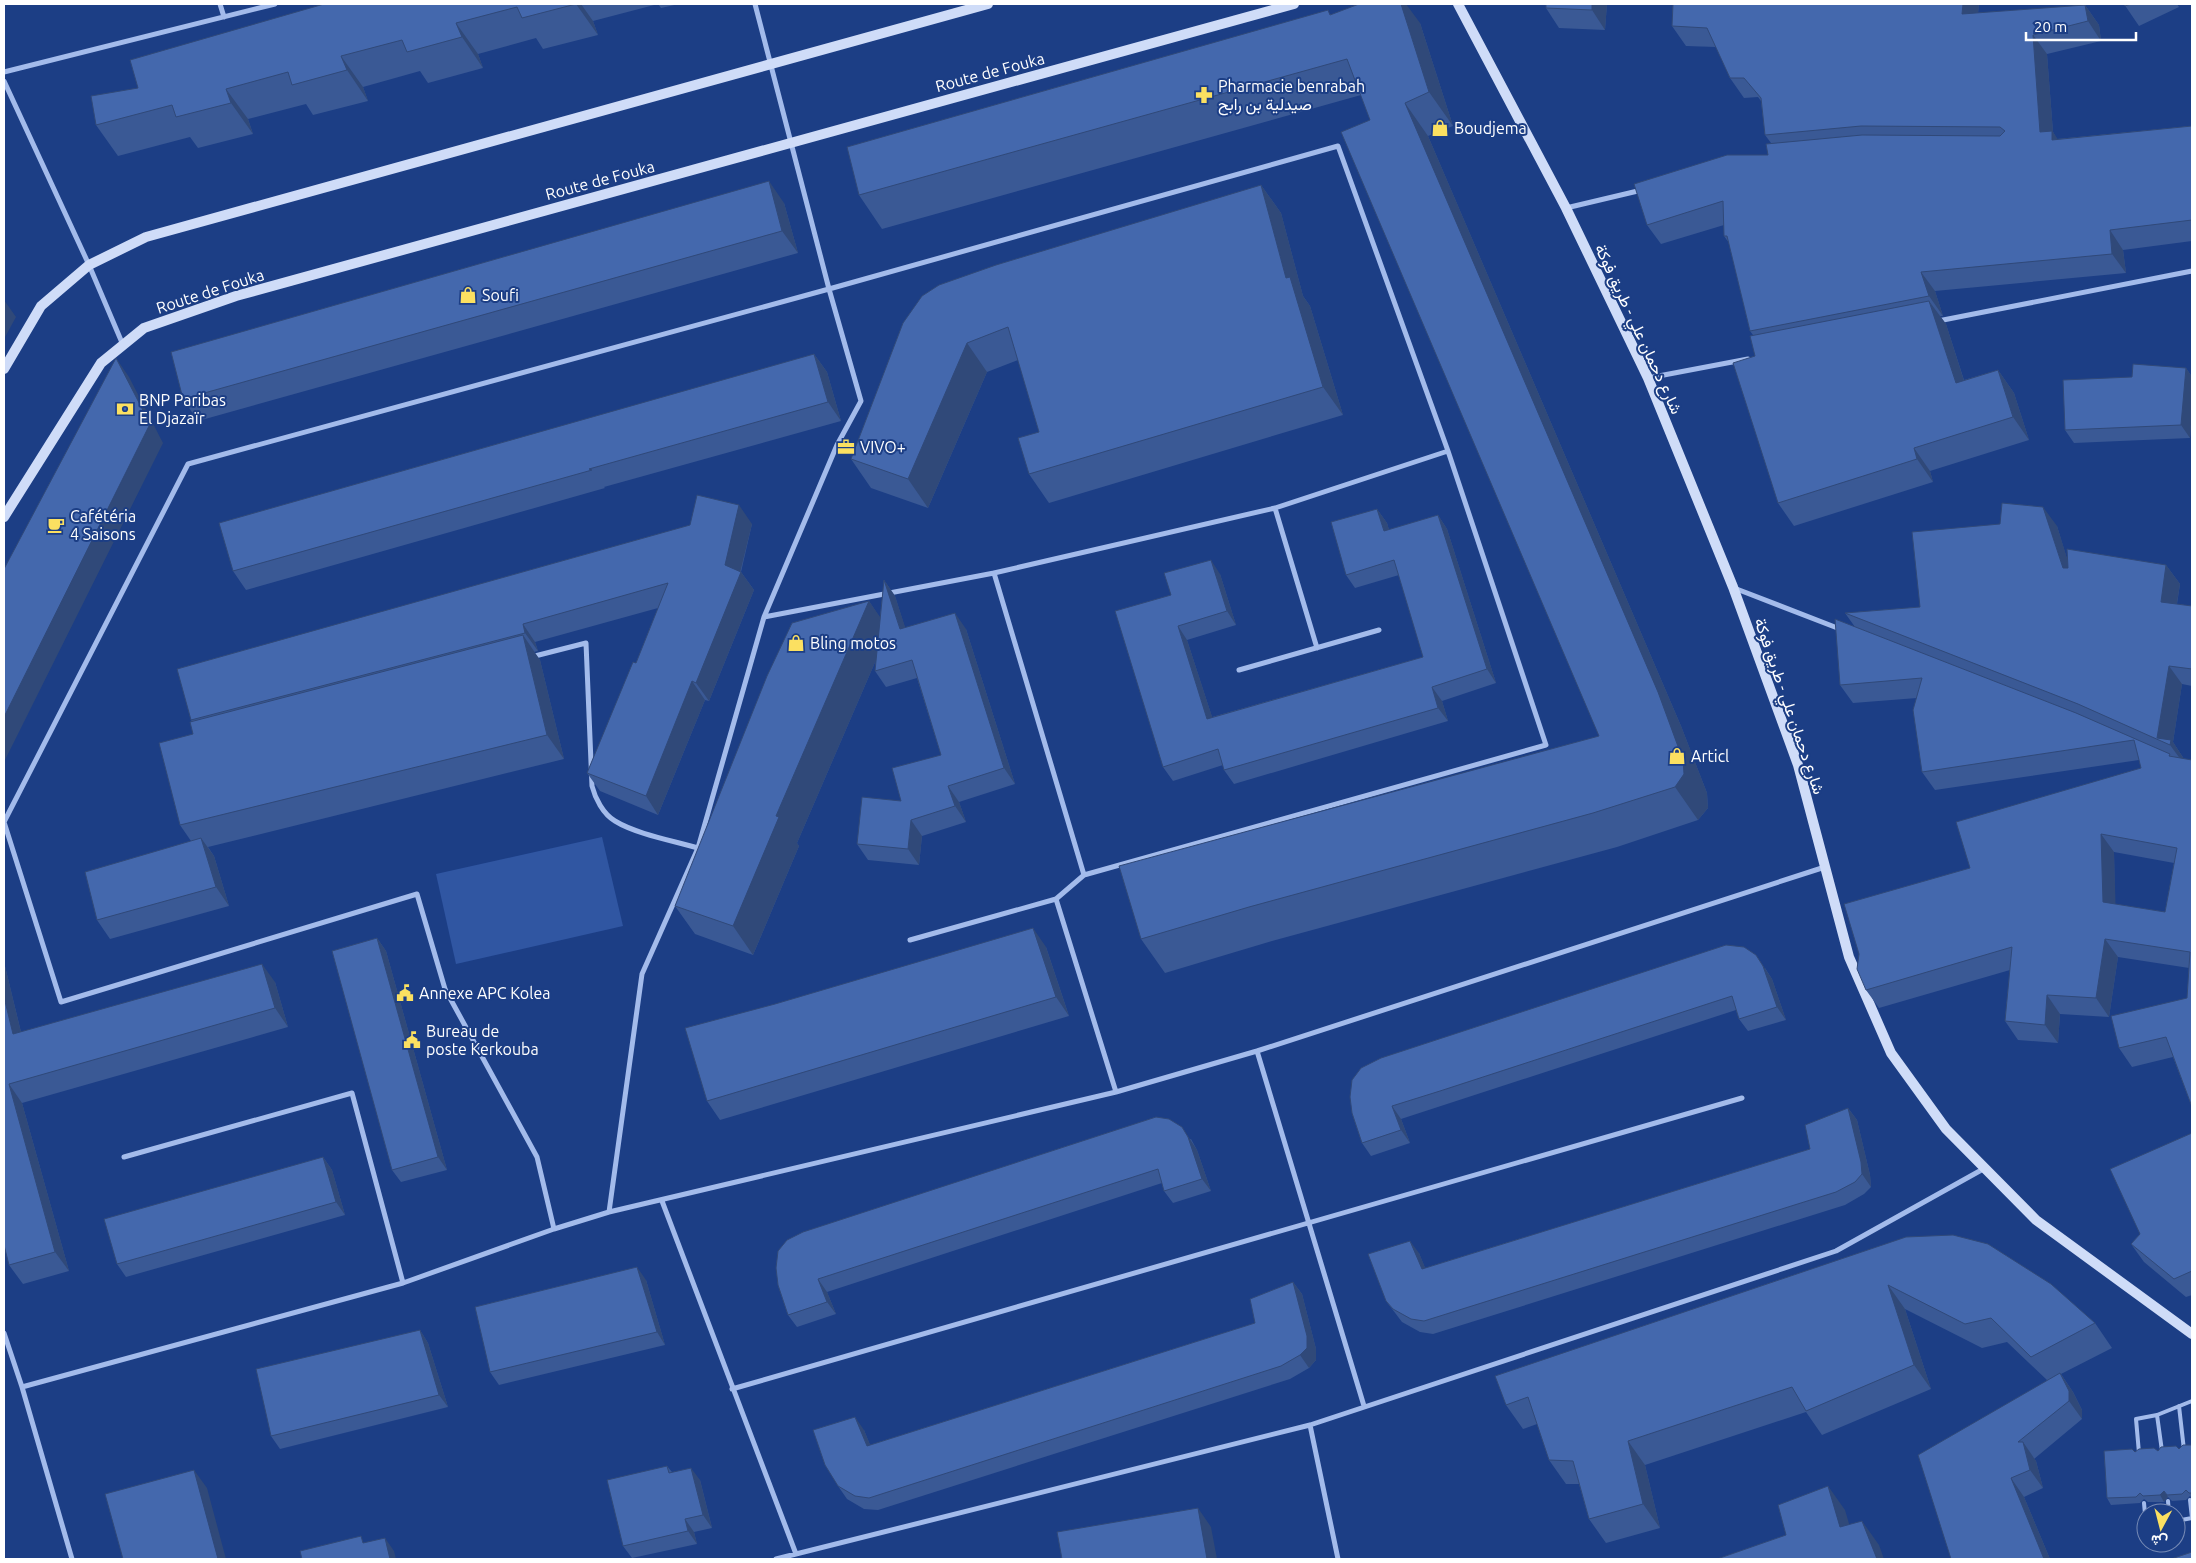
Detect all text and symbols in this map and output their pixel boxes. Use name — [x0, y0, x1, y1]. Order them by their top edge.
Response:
scale bar — [2026, 10, 2136, 42]
text: 20 m — [2034, 18, 2067, 35]
street label: Route de Fouka — [933, 49, 1047, 95]
place label: Pharmacie benrabah صيدلية بن رابح — [1218, 77, 1365, 116]
pharmacy icon: Pharmacie benrabah صيدلية بن رابح — [1194, 85, 1214, 105]
shop icon: Boudjema — [1430, 118, 1450, 138]
place label: Boudjema — [1454, 119, 1527, 137]
street label: Route de Fouka — [543, 157, 657, 203]
street label: شارع دحمان علي - طريق فوكة — [1587, 241, 1686, 419]
street label: Route de Fouka — [154, 265, 266, 317]
shop icon: Soufi — [458, 285, 478, 305]
place label: Soufi — [482, 286, 519, 304]
place label: BNP Paribas El Djazaïr — [139, 391, 226, 427]
bank icon: BNP Paribas El Djazaïr — [115, 399, 135, 419]
office icon: VIVO+ — [836, 437, 856, 457]
place label: VIVO+ — [860, 438, 906, 456]
place label: Cafétéria 4 Saisons — [70, 507, 136, 543]
cafe icon: Cafétéria 4 Saisons — [46, 515, 66, 535]
street label: شارع دحمان علي - طريق فوكة — [1747, 615, 1829, 798]
shop icon: Bling motos — [786, 633, 806, 653]
place label: Bling motos — [810, 634, 896, 652]
shop icon: Articl — [1667, 746, 1687, 766]
place label: Articl — [1691, 747, 1729, 765]
public building icon: Annexe APC Kolea — [395, 983, 415, 1003]
place label: Annexe APC Kolea — [419, 984, 550, 1002]
place label: Bureau de poste Kerkouba — [426, 1022, 539, 1058]
public building icon: Bureau de poste Kerkouba — [402, 1030, 422, 1050]
north arrow — [2136, 1503, 2186, 1553]
text: ش — [2150, 1531, 2169, 1550]

